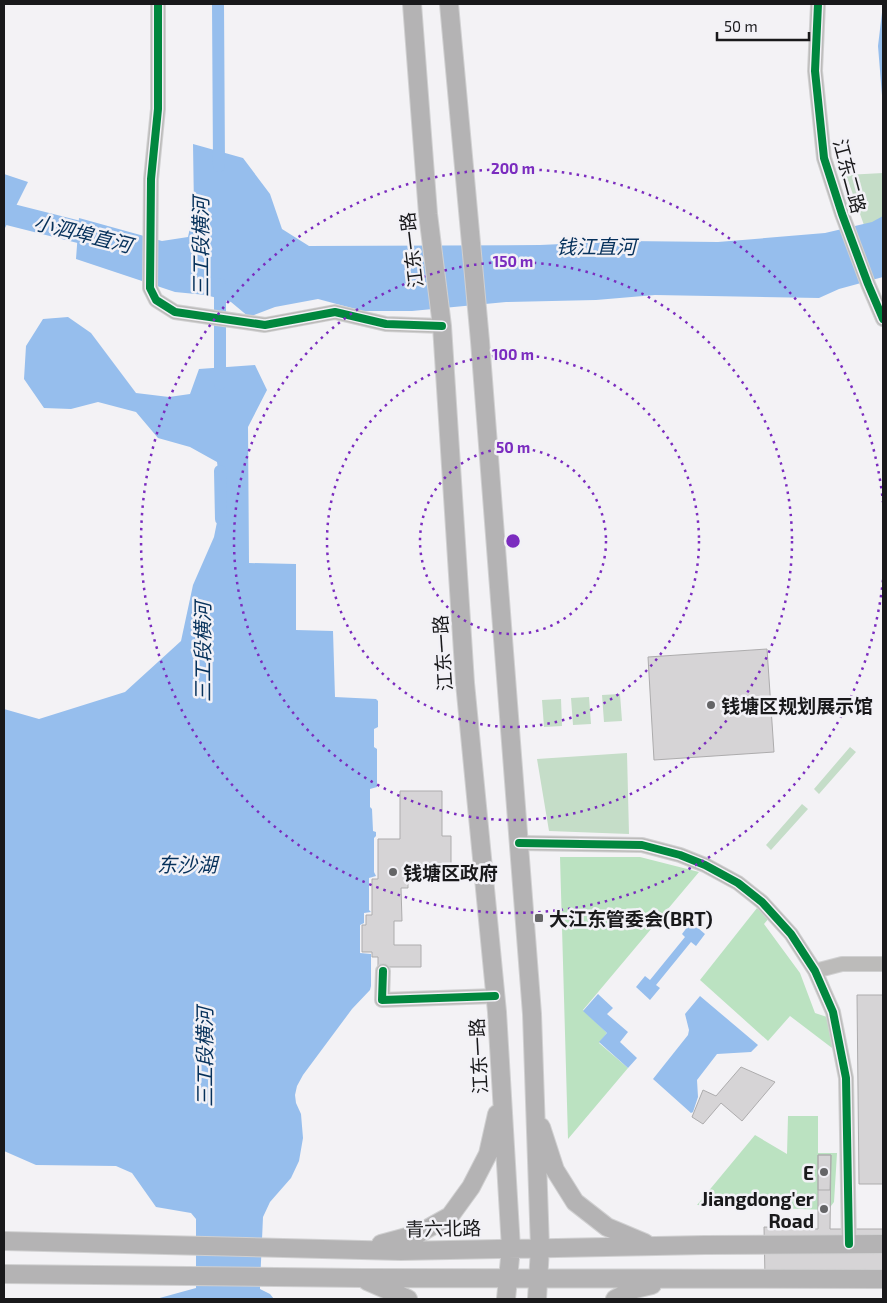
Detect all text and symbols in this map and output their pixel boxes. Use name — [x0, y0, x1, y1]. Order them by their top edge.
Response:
scale bar — [717, 10, 810, 42]
text: 50 m — [724, 17, 758, 35]
street label: 江东二路 — [829, 136, 871, 216]
text: 200 m — [491, 159, 535, 177]
water label: 三工段横河 — [188, 193, 212, 297]
water label: 小泗埠直河 — [32, 209, 138, 258]
street label: 江东一路 — [395, 211, 427, 289]
water label: 钱江直河 — [556, 234, 640, 258]
text: 150 m — [493, 252, 533, 270]
text: 100 m — [492, 345, 534, 363]
text: 50 m — [496, 438, 530, 456]
centre of rings — [504, 532, 522, 550]
water label: 三工段横河 — [190, 598, 214, 702]
street label: 江东一路 — [428, 614, 456, 692]
place label: 钱塘区规划展示馆 — [721, 694, 873, 717]
marker: 钱塘区规划展示馆 — [705, 699, 717, 711]
water label: 东沙湖 — [157, 852, 220, 876]
place label: 钱塘区政府 — [403, 861, 498, 884]
marker: 钱塘区政府 — [387, 866, 399, 878]
place label: 大江东管委会(BRT) — [549, 907, 713, 930]
marker: 大江东管委会(BRT) — [533, 912, 545, 924]
water label: 三工段横河 — [192, 1003, 216, 1107]
street label: 江东一路 — [465, 1017, 491, 1095]
place label: E — [803, 1161, 814, 1184]
marker: E — [818, 1166, 830, 1178]
place label: Jiangdong'er Road — [701, 1187, 814, 1232]
marker: Jiangdong'er Road — [818, 1203, 830, 1215]
street label: 青六北路 — [405, 1216, 481, 1240]

